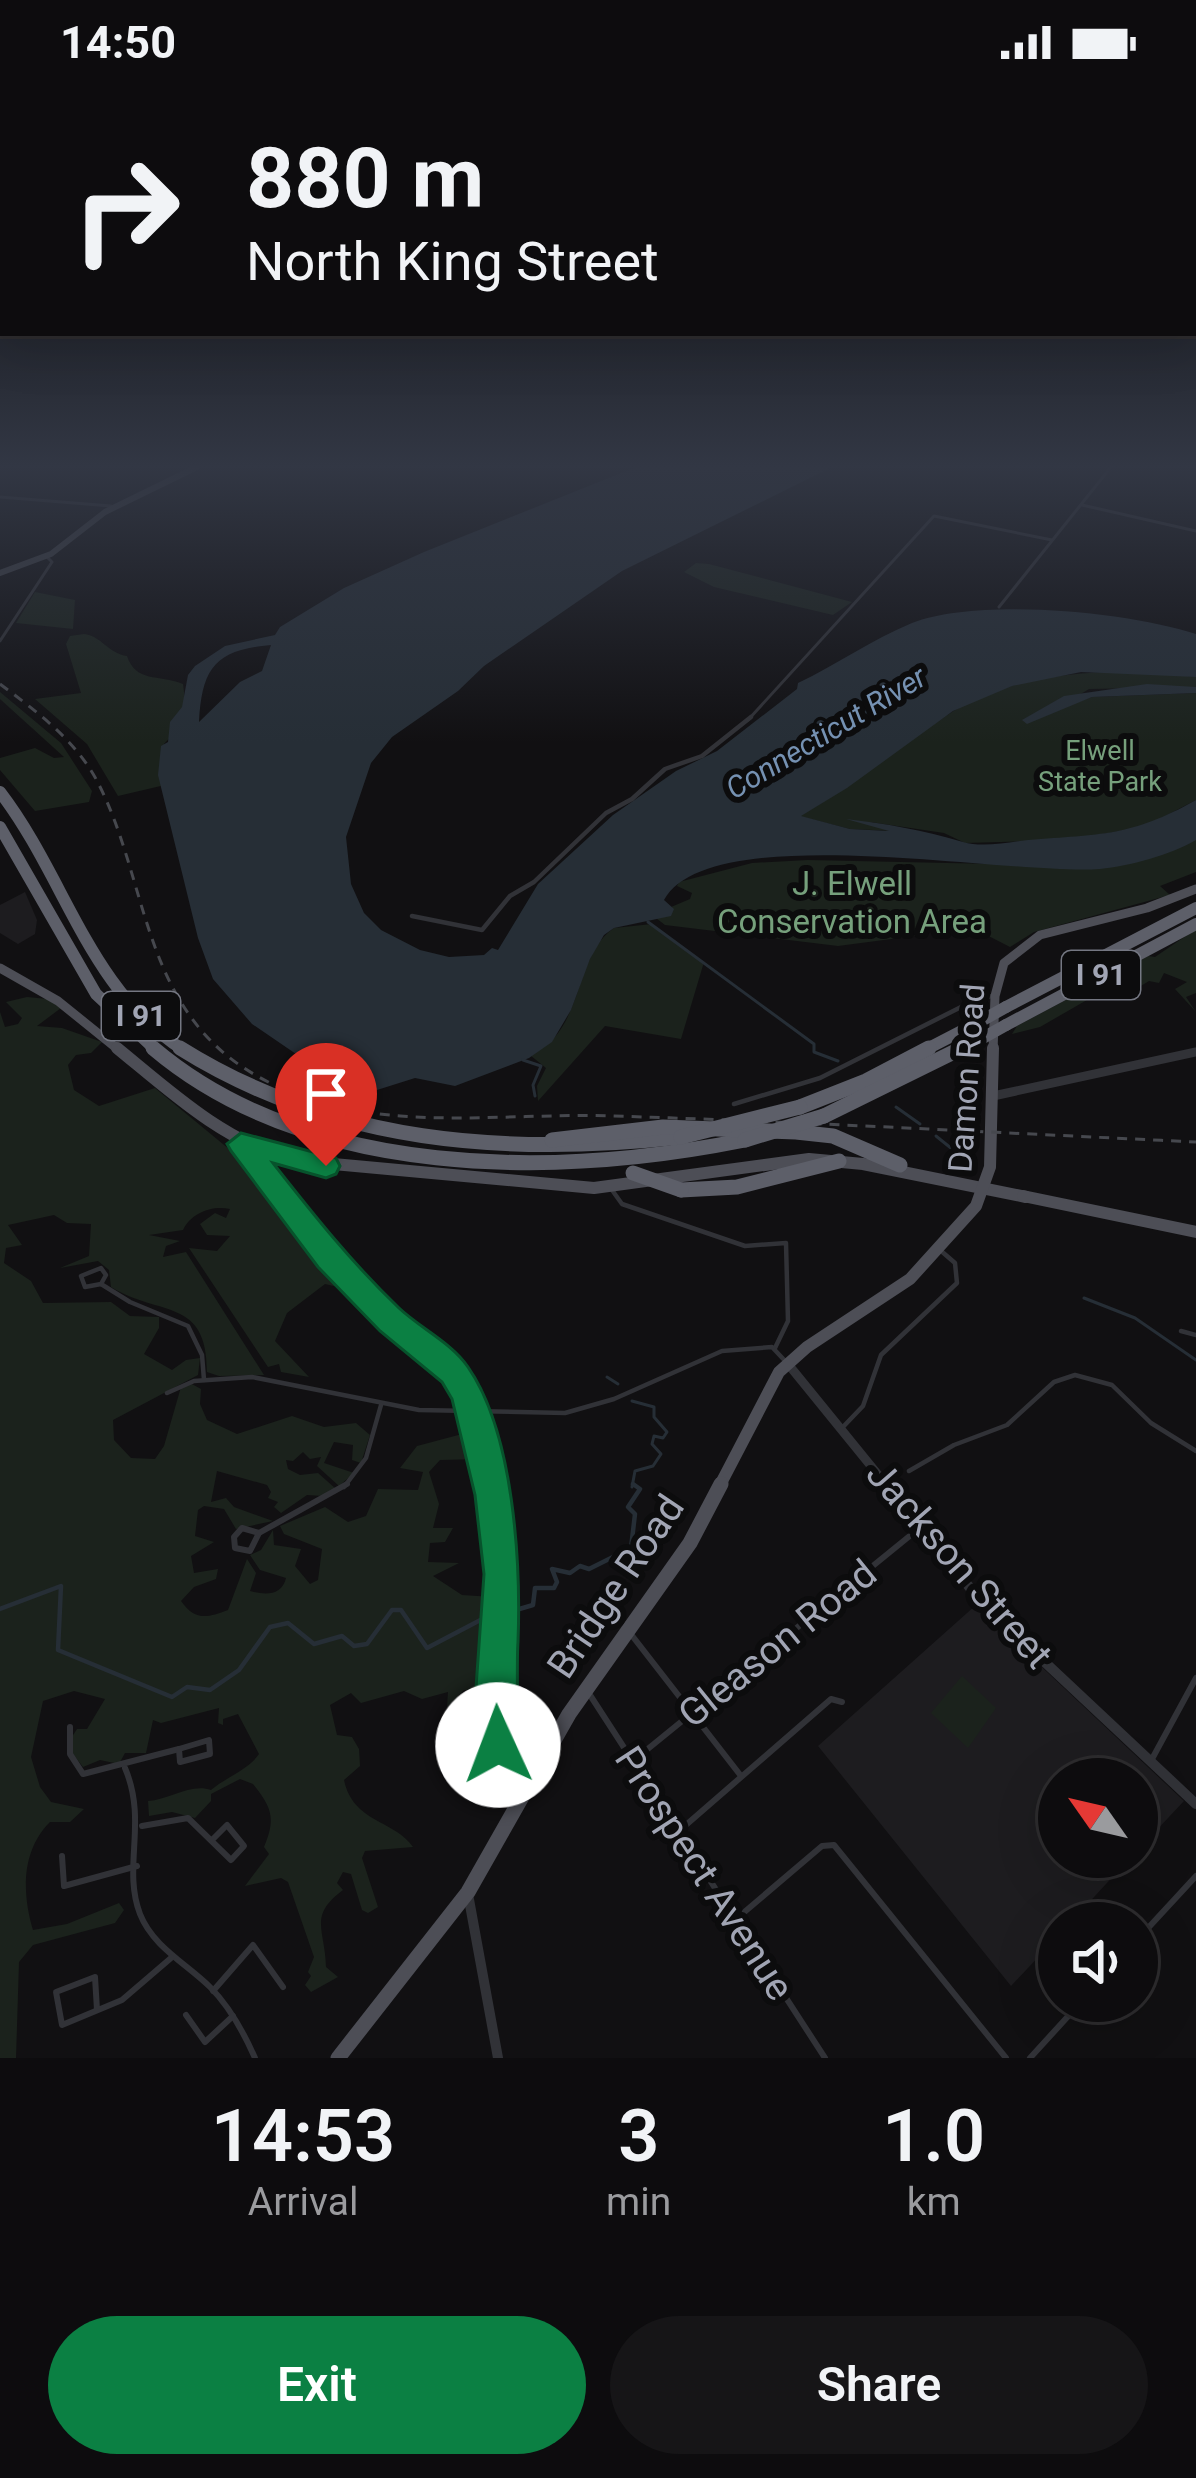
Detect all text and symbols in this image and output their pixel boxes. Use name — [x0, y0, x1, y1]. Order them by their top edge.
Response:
text: 14:50 — [60, 16, 176, 69]
text: 880 m — [246, 129, 484, 228]
icon: right — [48, 132, 204, 288]
text: North King Street — [246, 230, 659, 293]
water label: Connecticut River — [719, 658, 933, 806]
park label: Elwell State Park — [1038, 735, 1162, 798]
park label: J. Elwell Conservation Area — [717, 864, 987, 941]
road number: I 91 — [1062, 951, 1140, 999]
street label: Damon Road — [940, 982, 993, 1174]
road number: I 91 — [102, 992, 180, 1040]
pin — [275, 1043, 377, 1166]
icon: arrive — [293, 1061, 359, 1127]
street label: Jackson Street — [857, 1452, 1062, 1678]
street label: Bridge Road — [538, 1486, 694, 1687]
street label: Gleason Road — [670, 1550, 886, 1737]
position arrow — [435, 1682, 561, 1808]
street label: Prospect Avenue — [605, 1738, 803, 2009]
north arrow — [1038, 1758, 1158, 1878]
map controls — [1038, 1758, 1158, 2022]
button: sound — [1038, 1902, 1158, 2022]
text: 14:53 — [211, 2094, 395, 2179]
text: 3 — [618, 2094, 659, 2179]
text: 1.0 — [882, 2094, 985, 2179]
text: Arrival — [248, 2179, 358, 2225]
text: min — [606, 2179, 671, 2225]
text: km — [907, 2179, 961, 2225]
button: Exit — [48, 2316, 586, 2454]
button: Share — [610, 2316, 1148, 2454]

